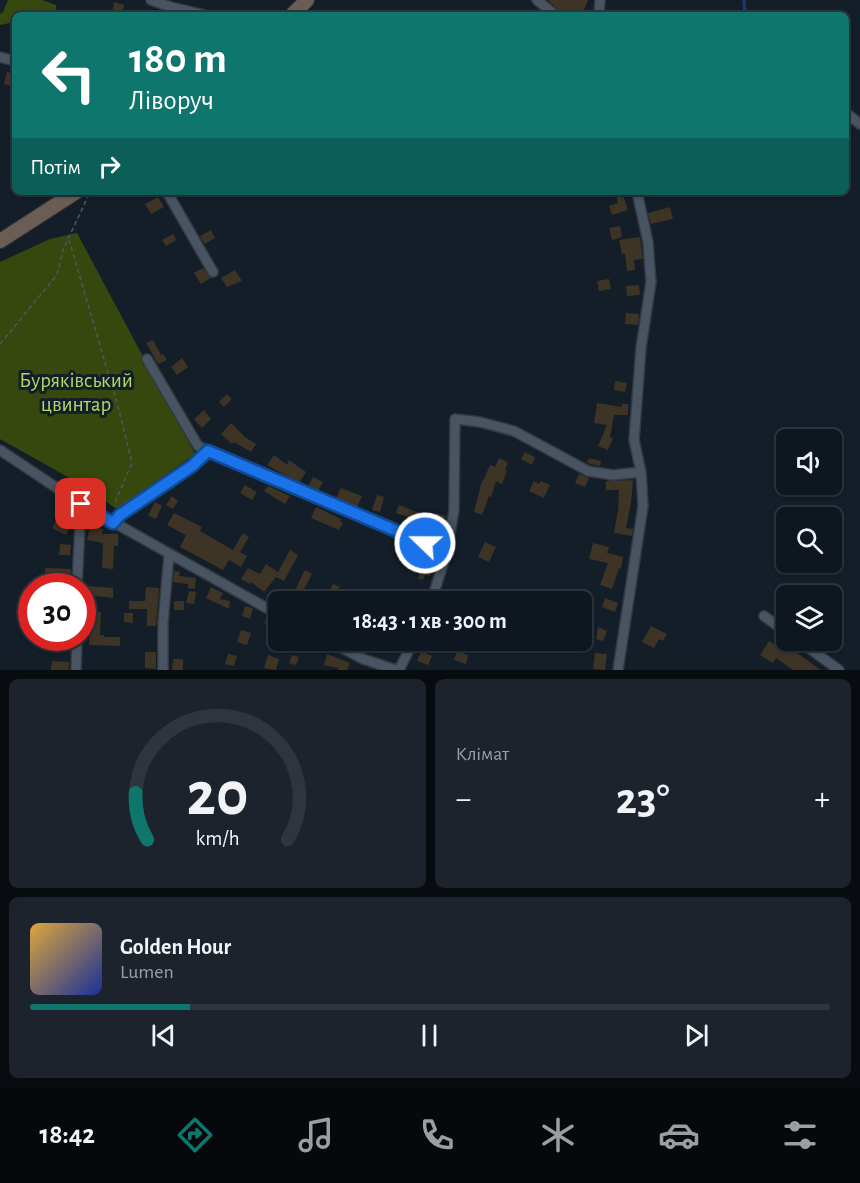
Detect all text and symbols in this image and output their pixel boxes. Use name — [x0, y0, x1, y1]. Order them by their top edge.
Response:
icon: left — [30, 36, 108, 114]
text: 180 m — [129, 38, 227, 80]
text: Ліворуч — [129, 87, 214, 114]
icon: right — [93, 150, 126, 183]
text: Потім — [30, 156, 81, 178]
park label: Буряківський цвинтар — [19, 370, 133, 415]
map controls — [776, 429, 842, 651]
button: sound — [776, 429, 842, 495]
pin — [55, 478, 106, 529]
icon: arrive — [64, 487, 97, 520]
button: search — [776, 507, 842, 573]
position arrow — [393, 511, 457, 575]
speed limit sign: 30 — [18, 573, 96, 651]
button: layers — [776, 585, 842, 651]
text: 18:43 · 1 хв · 300 m — [353, 610, 507, 632]
text: Клімат — [456, 744, 509, 764]
text: 20 — [186, 764, 248, 826]
text: 23° — [616, 777, 670, 822]
text: − — [456, 783, 471, 816]
text: + — [814, 783, 830, 816]
text: km/h — [195, 829, 239, 850]
text: Golden Hour — [120, 936, 231, 958]
text: Lumen — [120, 962, 174, 982]
icon: previous — [147, 1019, 180, 1052]
icon: pause — [413, 1019, 446, 1052]
icon: next — [680, 1019, 713, 1052]
icon: directions — [174, 1114, 216, 1156]
icon: music — [295, 1114, 337, 1156]
icon: phone — [416, 1114, 458, 1156]
icon: climate — [537, 1114, 579, 1156]
icon: car — [658, 1114, 700, 1156]
icon: filters — [779, 1114, 821, 1156]
text: 18:42 — [39, 1121, 95, 1148]

